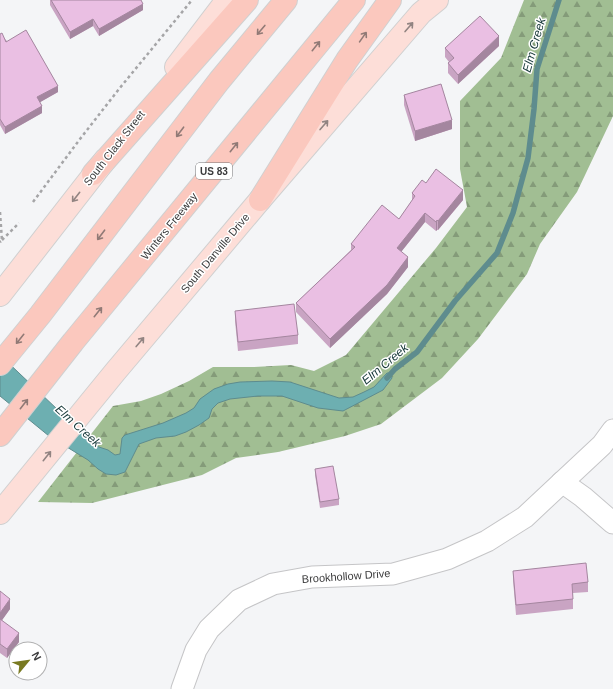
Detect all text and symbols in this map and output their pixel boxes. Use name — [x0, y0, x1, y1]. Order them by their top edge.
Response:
water label: Elm Creek — [520, 15, 549, 74]
one-way arrow — [405, 22, 414, 32]
one-way arrow — [256, 25, 265, 35]
one-way arrow — [359, 32, 367, 43]
one-way arrow — [312, 41, 321, 52]
street label: South Clack Street — [81, 108, 147, 188]
one-way arrow — [320, 120, 329, 131]
one-way arrow — [175, 126, 184, 137]
one-way arrow — [230, 141, 238, 152]
road number: US 83 — [196, 163, 232, 179]
street label: Winters Freeway — [138, 190, 200, 262]
one-way arrow — [71, 192, 80, 203]
street label: South Danville Drive — [178, 211, 252, 295]
one-way arrow — [97, 230, 105, 241]
one-way arrow — [94, 307, 103, 317]
one-way arrow — [16, 334, 24, 345]
one-way arrow — [136, 336, 145, 347]
water label: Elm Creek — [359, 340, 412, 387]
one-way arrow — [20, 399, 29, 410]
water label: Elm Creek — [53, 402, 104, 451]
one-way arrow — [43, 450, 52, 461]
street label: Brookhollow Drive — [301, 567, 391, 585]
north arrow — [8, 641, 48, 681]
text: N — [30, 650, 44, 663]

